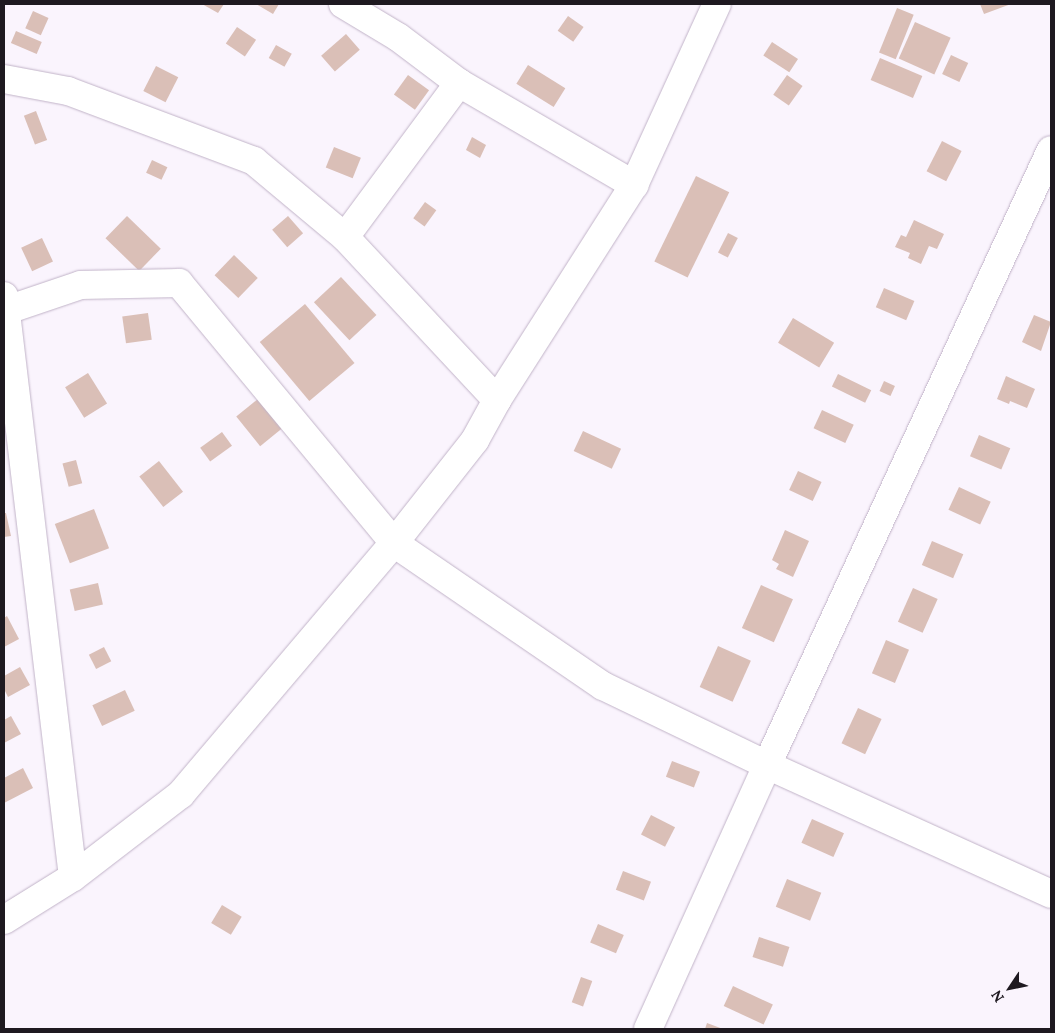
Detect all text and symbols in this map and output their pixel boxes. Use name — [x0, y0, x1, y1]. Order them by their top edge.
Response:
north arrow — [985, 963, 1035, 1013]
text: N — [987, 987, 1008, 1006]

